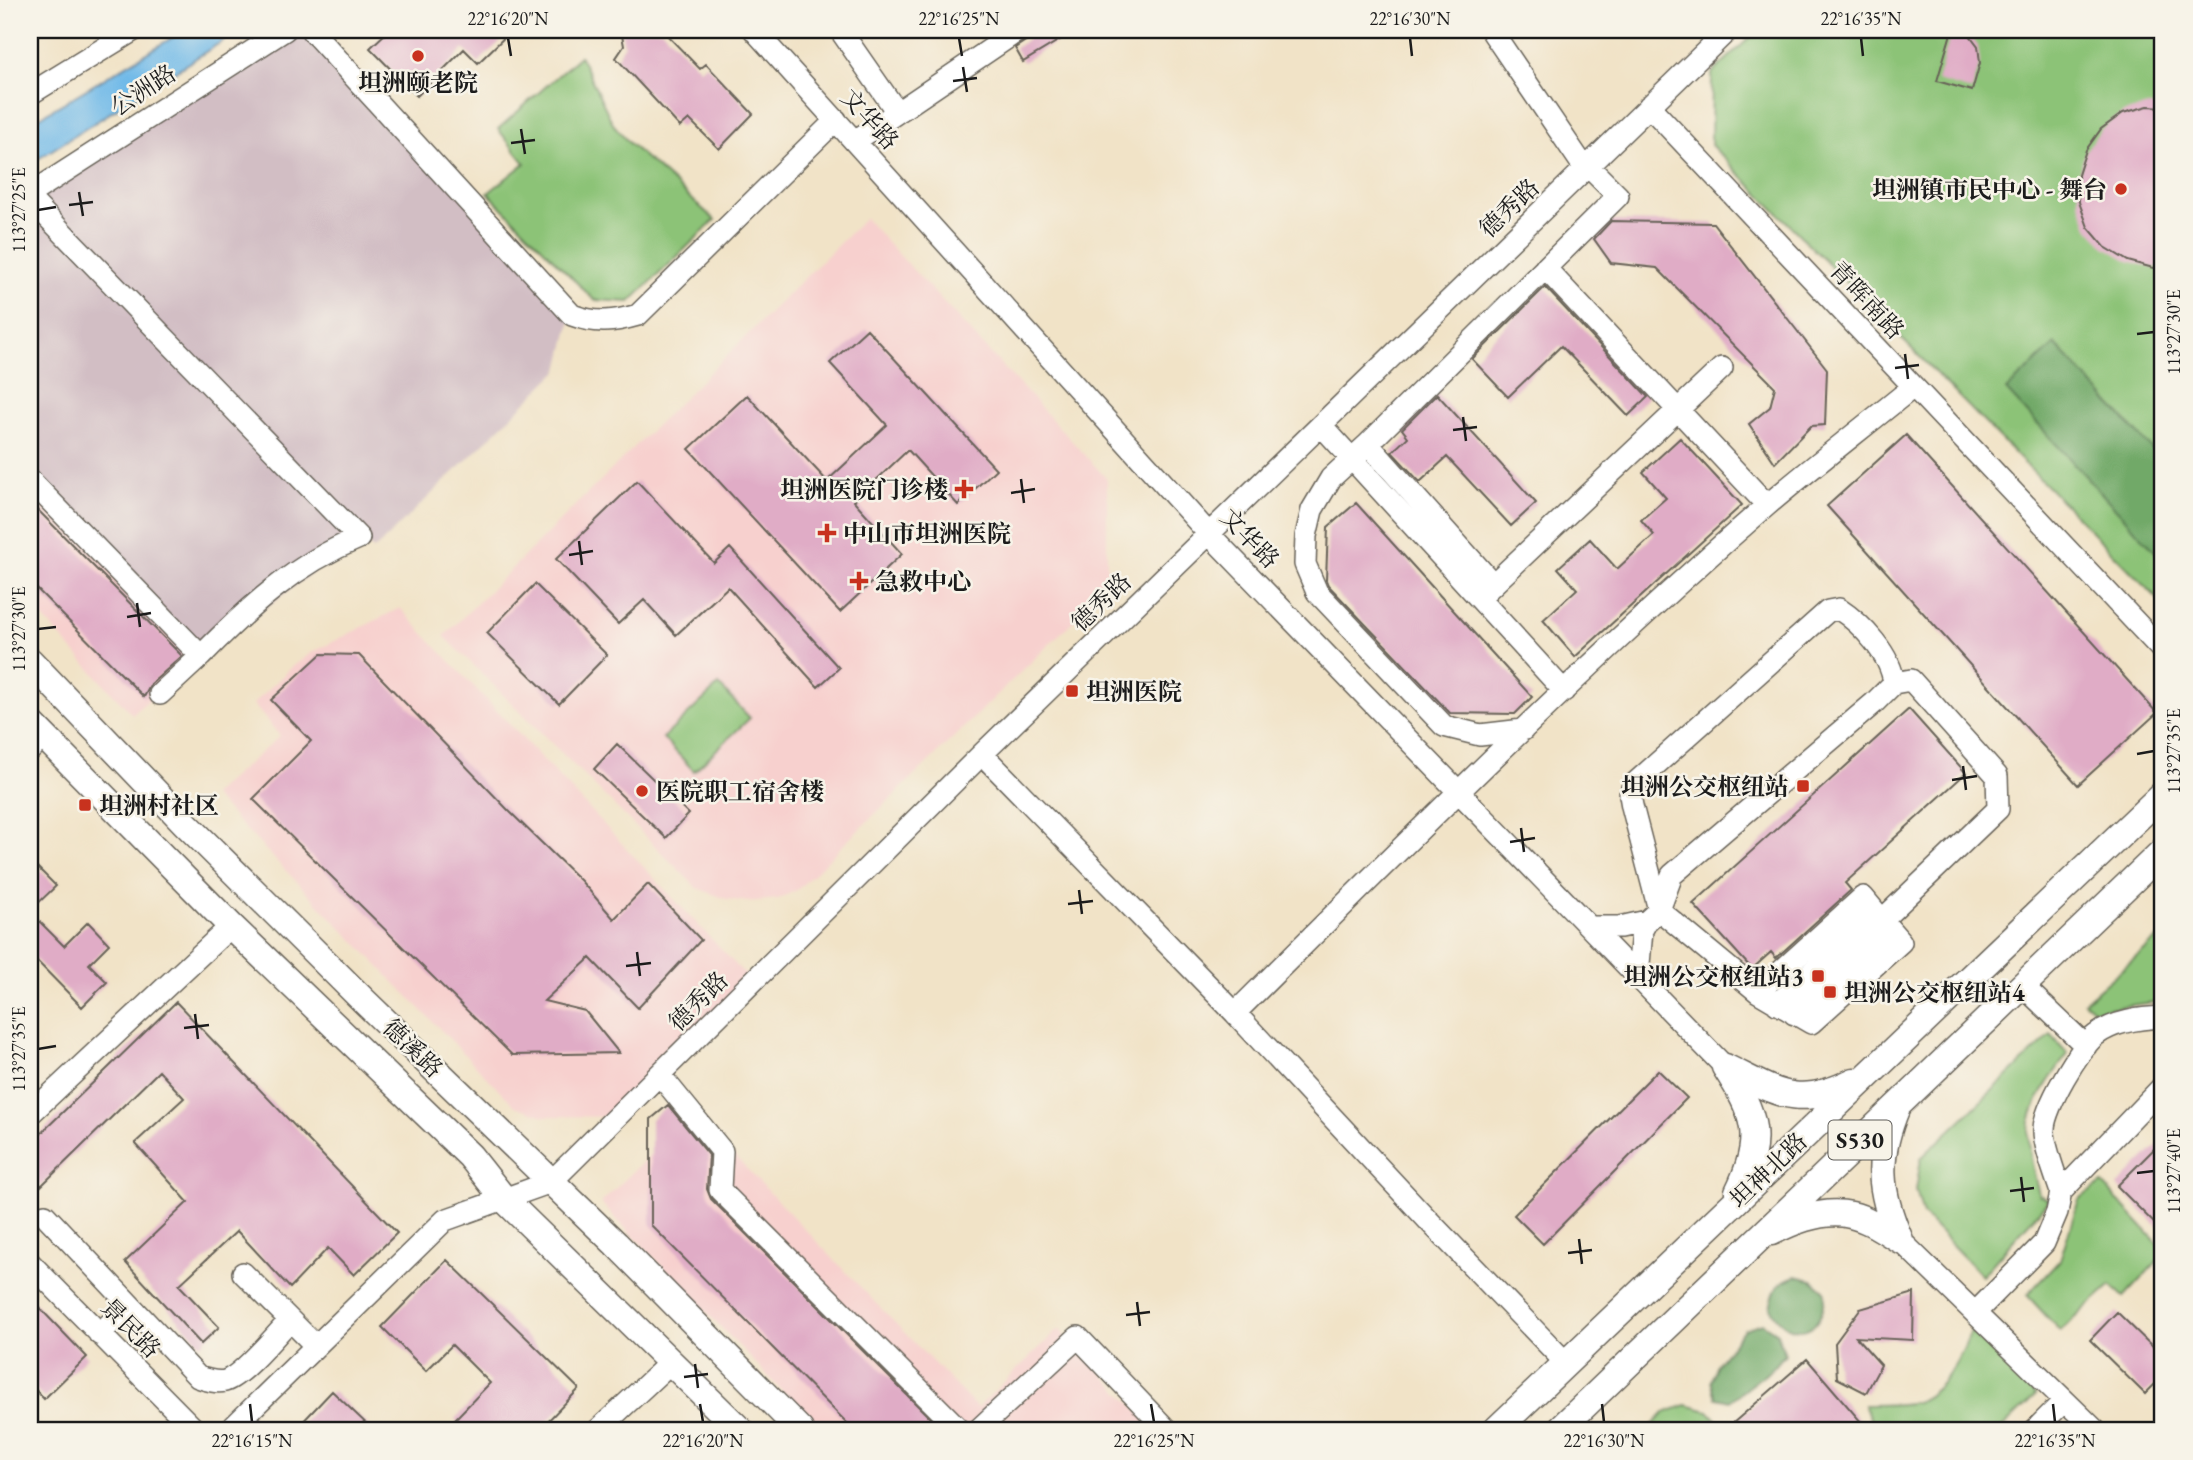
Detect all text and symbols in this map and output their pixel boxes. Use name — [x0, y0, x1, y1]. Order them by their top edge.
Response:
text: 22°16'20"N — [468, 7, 549, 30]
text: 22°16'25"N — [919, 7, 1000, 30]
text: 22°16'30"N — [1370, 7, 1451, 30]
text: 22°16'35"N — [1821, 7, 1902, 30]
marker: 坦洲颐老院 — [410, 48, 426, 64]
street label: 公洲路 — [104, 57, 182, 123]
place label: 坦洲颐老院 — [358, 67, 478, 98]
street label: 文华路 — [834, 82, 906, 156]
text: 113°27'25"E — [7, 167, 30, 253]
street label: 德秀路 — [1472, 172, 1546, 244]
place label: 坦洲镇市民中心 - 舞台 — [1872, 174, 2107, 205]
marker: 坦洲镇市民中心 - 舞台 — [2113, 181, 2129, 197]
street label: 青晖南路 — [1823, 254, 1911, 346]
text: 113°27'30"E — [2162, 289, 2185, 375]
place label: 坦洲医院门诊楼 — [780, 474, 948, 505]
marker: 坦洲医院门诊楼 — [954, 479, 974, 499]
street label: 文华路 — [1214, 501, 1286, 575]
place label: 中山市坦洲医院 — [843, 518, 1011, 549]
marker: 中山市坦洲医院 — [817, 523, 837, 543]
place label: 急救中心 — [875, 566, 971, 597]
street label: 德秀路 — [1064, 566, 1138, 638]
marker: 急救中心 — [849, 571, 869, 591]
text: 113°27'30"E — [7, 586, 30, 672]
place label: 坦洲医院 — [1086, 676, 1182, 707]
marker: 坦洲医院 — [1064, 683, 1080, 699]
text: 113°27'35"E — [2162, 708, 2185, 794]
place label: 坦洲公交枢纽站 — [1621, 771, 1789, 802]
place label: 医院职工宿舍楼 — [656, 776, 824, 807]
marker: 坦洲公交枢纽站 — [1795, 778, 1811, 794]
marker: 医院职工宿舍楼 — [634, 783, 650, 799]
place label: 坦洲村社区 — [99, 790, 219, 821]
marker: 坦洲村社区 — [77, 797, 93, 813]
place label: 坦洲公交枢纽站3 — [1623, 961, 1804, 992]
street label: 德秀路 — [662, 965, 734, 1037]
marker: 坦洲公交枢纽站3 — [1810, 968, 1826, 984]
place label: 坦洲公交枢纽站4 — [1844, 977, 2025, 1008]
marker: 坦洲公交枢纽站4 — [1822, 984, 1838, 1000]
text: 113°27'35"E — [7, 1006, 30, 1092]
street label: 德溪路 — [376, 1012, 450, 1084]
road number: S530 — [1828, 1120, 1892, 1160]
street label: 坦神北路 — [1723, 1126, 1813, 1214]
text: 113°27'40"E — [2162, 1128, 2185, 1214]
street label: 景民路 — [95, 1292, 167, 1364]
text: 22°16'15"N — [212, 1429, 293, 1452]
text: 22°16'20"N — [663, 1429, 744, 1452]
text: 22°16'25"N — [1114, 1429, 1195, 1452]
text: 22°16'30"N — [1564, 1429, 1645, 1452]
text: 22°16'35"N — [2015, 1429, 2096, 1452]

